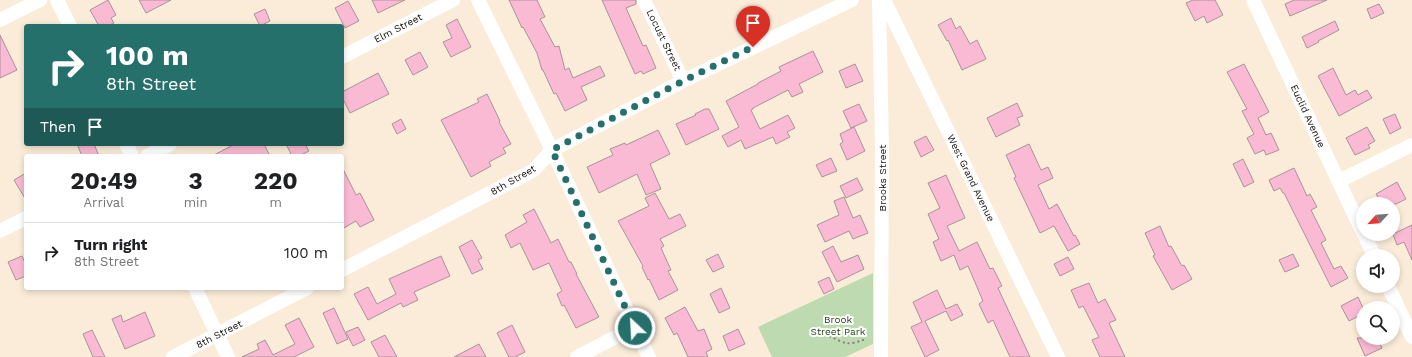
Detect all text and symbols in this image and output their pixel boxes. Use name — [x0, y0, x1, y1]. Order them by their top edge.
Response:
pin — [736, 6, 770, 47]
street label: Locust Street — [644, 8, 684, 73]
street label: Elm Street — [372, 11, 425, 45]
icon: arrive — [742, 12, 764, 34]
text: 100 m — [106, 39, 189, 72]
icon: right — [40, 40, 92, 92]
text: 8th Street — [106, 73, 196, 94]
street label: Euclid Avenue — [1289, 83, 1328, 150]
icon: arrive — [84, 116, 106, 138]
text: Then — [40, 118, 76, 136]
street label: West Grand Avenue — [945, 133, 997, 224]
street label: Brooks Street — [877, 144, 888, 211]
street label: 8th Street — [489, 162, 538, 197]
text: 20:49 — [70, 167, 137, 195]
text: 3 — [188, 167, 203, 195]
text: 220 — [254, 167, 298, 195]
text: Arrival — [84, 195, 124, 210]
text: min — [184, 195, 208, 210]
text: m — [270, 195, 282, 210]
north arrow — [1356, 197, 1400, 241]
map controls — [1356, 197, 1400, 345]
text: Turn right — [74, 236, 147, 254]
icon: right — [40, 242, 62, 264]
text: 100 m — [284, 244, 328, 262]
button: sound — [1356, 249, 1400, 293]
text: 8th Street — [74, 254, 139, 269]
button: search — [1356, 301, 1400, 345]
position arrow — [614, 307, 656, 349]
park label: Brook Street Park — [810, 314, 866, 337]
street label: 8th Street — [194, 317, 245, 350]

